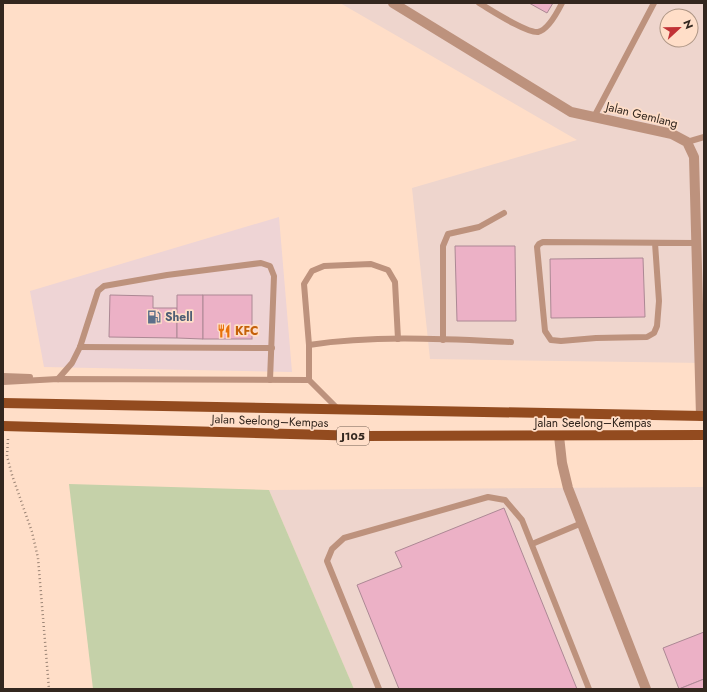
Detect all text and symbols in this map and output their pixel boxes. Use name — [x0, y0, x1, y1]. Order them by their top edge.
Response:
north arrow — [659, 8, 699, 48]
text: N — [679, 17, 697, 31]
street label: Jalan Gemlang — [602, 97, 680, 133]
place label: Shell — [165, 308, 193, 326]
fuel station icon: Shell — [146, 309, 162, 325]
place label: KFC — [235, 322, 258, 340]
restaurant icon: KFC — [216, 323, 232, 339]
street label: Jalan Seelong–Kempas — [209, 410, 329, 432]
street label: Jalan Seelong–Kempas — [533, 414, 652, 432]
road number: J105 — [337, 427, 369, 445]

